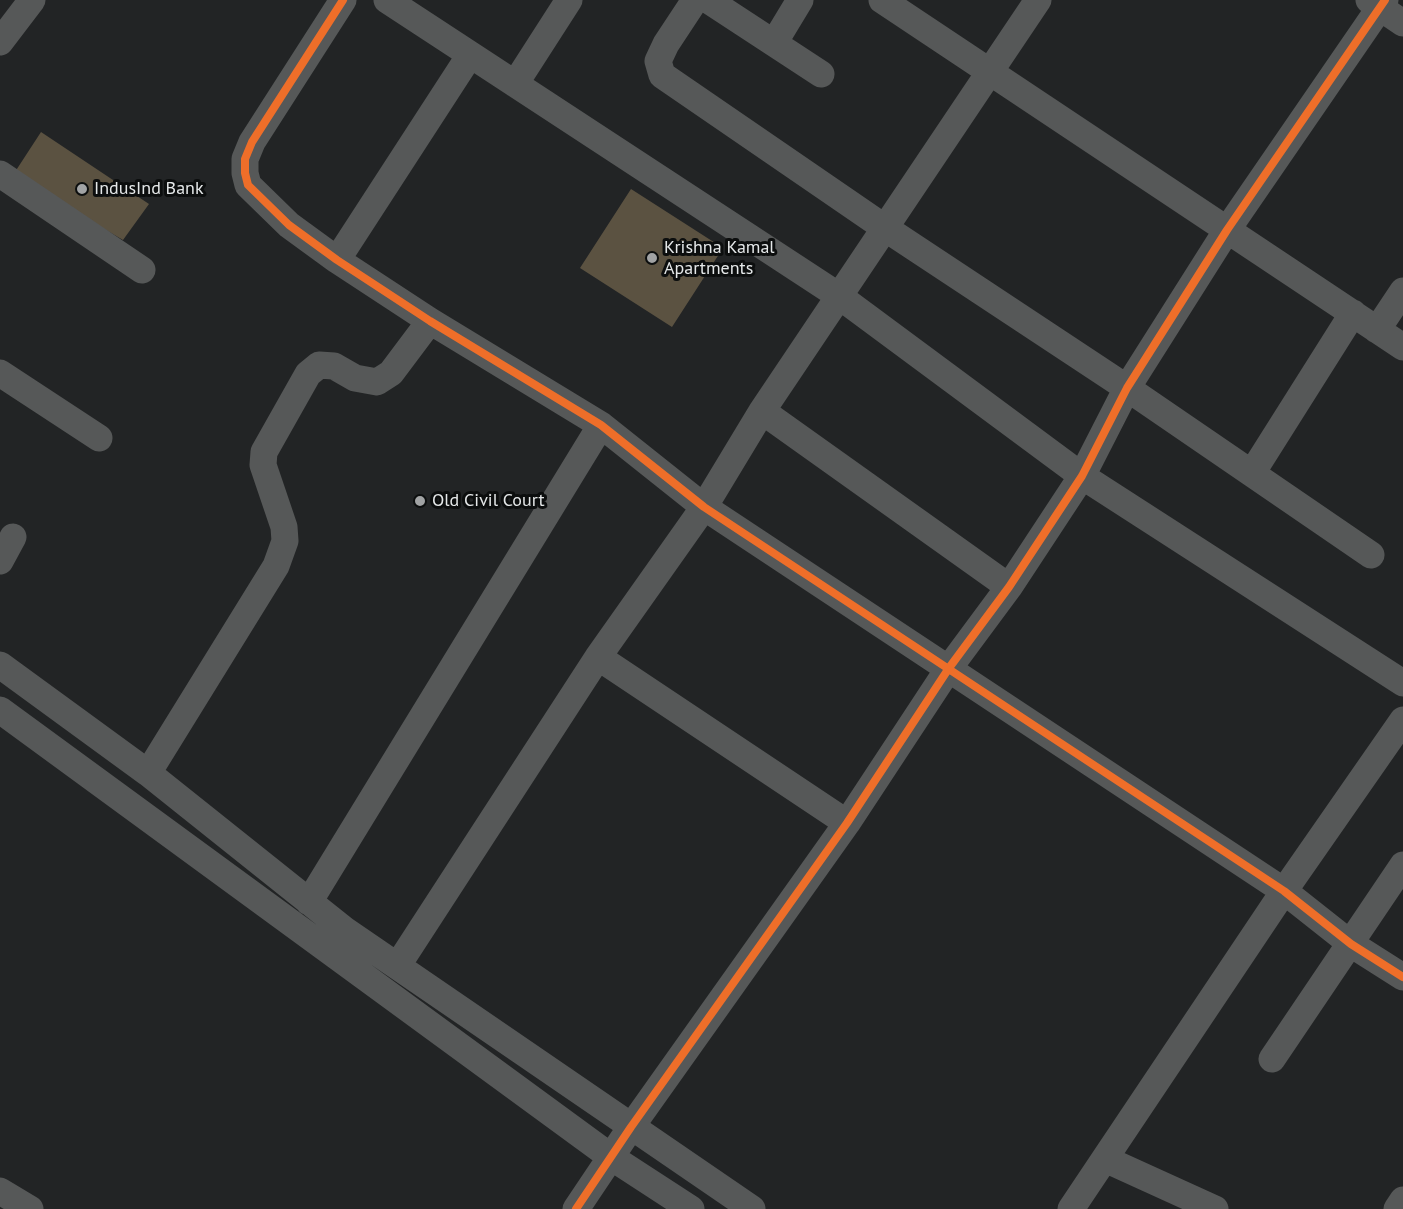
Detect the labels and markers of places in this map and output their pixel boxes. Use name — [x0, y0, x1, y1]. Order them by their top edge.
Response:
place label: IndusInd Bank — [94, 178, 204, 200]
marker: IndusInd Bank — [75, 182, 89, 196]
place label: Krishna Kamal Apartments — [664, 237, 775, 280]
marker: Krishna Kamal Apartments — [645, 251, 659, 265]
place label: Old Civil Court — [432, 490, 544, 512]
marker: Old Civil Court — [413, 494, 427, 508]

